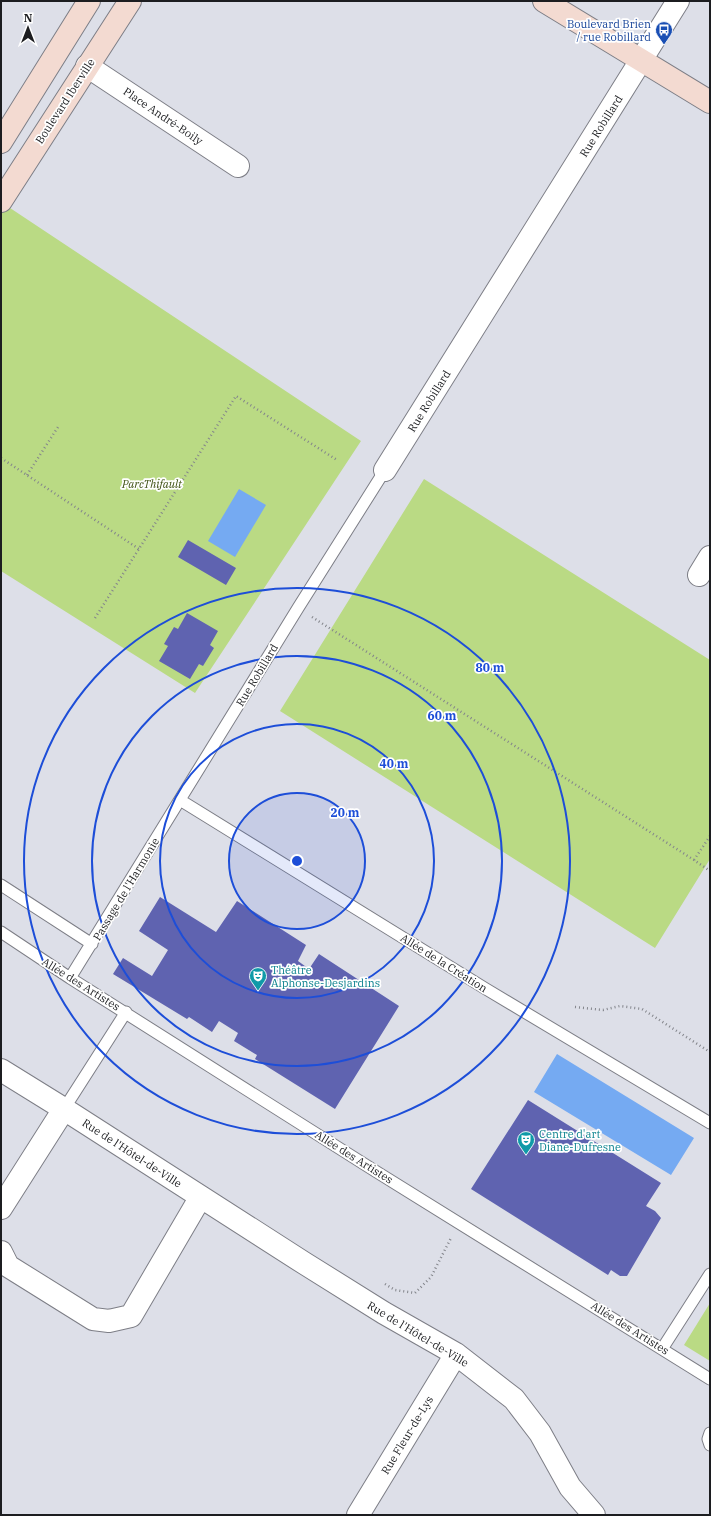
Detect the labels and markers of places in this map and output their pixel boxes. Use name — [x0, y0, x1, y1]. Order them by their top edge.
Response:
place label: Boulevard Brien / rue Robillard — [567, 17, 651, 44]
bus stop icon: Boulevard Brien / rue Robillard — [654, 20, 674, 45]
centre of rings — [290, 854, 304, 868]
place label: Théâtre Alphonse-Desjardins — [271, 963, 380, 990]
theatre icon: Théâtre Alphonse-Desjardins — [248, 966, 268, 991]
place label: Centre d'art Diane-Dufresne — [539, 1127, 621, 1154]
theatre icon: Centre d'art Diane-Dufresne — [516, 1130, 536, 1155]

